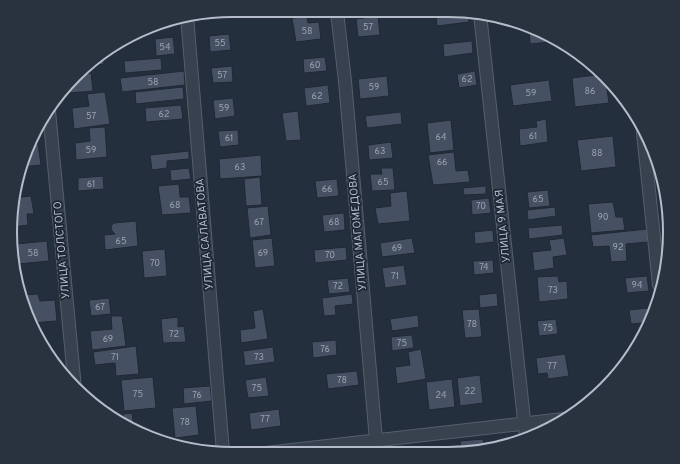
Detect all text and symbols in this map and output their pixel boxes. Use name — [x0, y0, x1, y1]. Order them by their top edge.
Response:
house number: 57 — [363, 22, 373, 33]
house number: 58 — [301, 26, 313, 37]
house number: 55 — [214, 38, 226, 49]
house number: 54 — [159, 42, 171, 53]
house number: 60 — [309, 60, 321, 71]
house number: 57 — [217, 70, 227, 81]
house number: 62 — [462, 74, 472, 85]
house number: 58 — [147, 77, 159, 88]
house number: 59 — [369, 82, 379, 93]
house number: 86 — [585, 86, 595, 97]
house number: 59 — [526, 88, 536, 99]
house number: 62 — [312, 91, 322, 102]
house number: 59 — [219, 103, 229, 114]
house number: 62 — [159, 109, 169, 120]
house number: 57 — [86, 111, 96, 122]
house number: 61 — [529, 131, 537, 142]
house number: 64 — [436, 132, 447, 143]
house number: 61 — [225, 133, 233, 144]
house number: 59 — [86, 145, 96, 156]
house number: 63 — [375, 146, 385, 157]
house number: 88 — [592, 148, 603, 159]
house number: 66 — [437, 157, 447, 168]
house number: 63 — [235, 162, 245, 173]
street label: УЛИЦА МАГОМЕДОВА — [346, 173, 370, 291]
house number: 65 — [378, 177, 388, 188]
street label: УЛИЦА САЛАВАТОВА — [193, 178, 217, 290]
house number: 61 — [87, 179, 95, 190]
house number: 66 — [322, 184, 332, 195]
street label: УЛИЦА 9 МАЯ — [492, 189, 514, 263]
house number: 65 — [533, 194, 543, 205]
house number: 68 — [170, 200, 180, 211]
street label: УЛИЦА ТОЛСТОГО — [51, 201, 73, 299]
house number: 70 — [476, 201, 486, 212]
house number: 90 — [597, 212, 609, 223]
house number: 67 — [254, 217, 264, 228]
house number: 68 — [329, 217, 339, 228]
house number: 65 — [116, 236, 126, 247]
house number: 92 — [613, 242, 623, 253]
house number: 69 — [392, 243, 402, 254]
house number: 58 — [27, 248, 39, 259]
house number: 69 — [258, 248, 268, 259]
house number: 70 — [325, 250, 335, 261]
house number: 70 — [150, 258, 160, 269]
house number: 74 — [479, 262, 489, 273]
house number: 71 — [391, 271, 399, 282]
house number: 94 — [632, 280, 643, 291]
house number: 72 — [333, 281, 343, 292]
house number: 73 — [548, 285, 558, 296]
house number: 67 — [95, 302, 105, 313]
house number: 78 — [467, 319, 477, 330]
house number: 75 — [543, 323, 553, 334]
house number: 72 — [169, 329, 179, 340]
house number: 69 — [103, 334, 113, 345]
house number: 75 — [397, 338, 407, 349]
house number: 76 — [320, 344, 330, 355]
house number: 71 — [111, 352, 119, 363]
house number: 73 — [254, 352, 264, 363]
house number: 77 — [547, 361, 557, 372]
house number: 78 — [337, 375, 347, 386]
house number: 75 — [252, 383, 262, 394]
house number: 22 — [464, 386, 476, 397]
house number: 75 — [133, 389, 143, 400]
house number: 76 — [192, 390, 202, 401]
house number: 24 — [435, 390, 447, 401]
house number: 77 — [260, 414, 270, 425]
house number: 78 — [180, 417, 190, 428]

